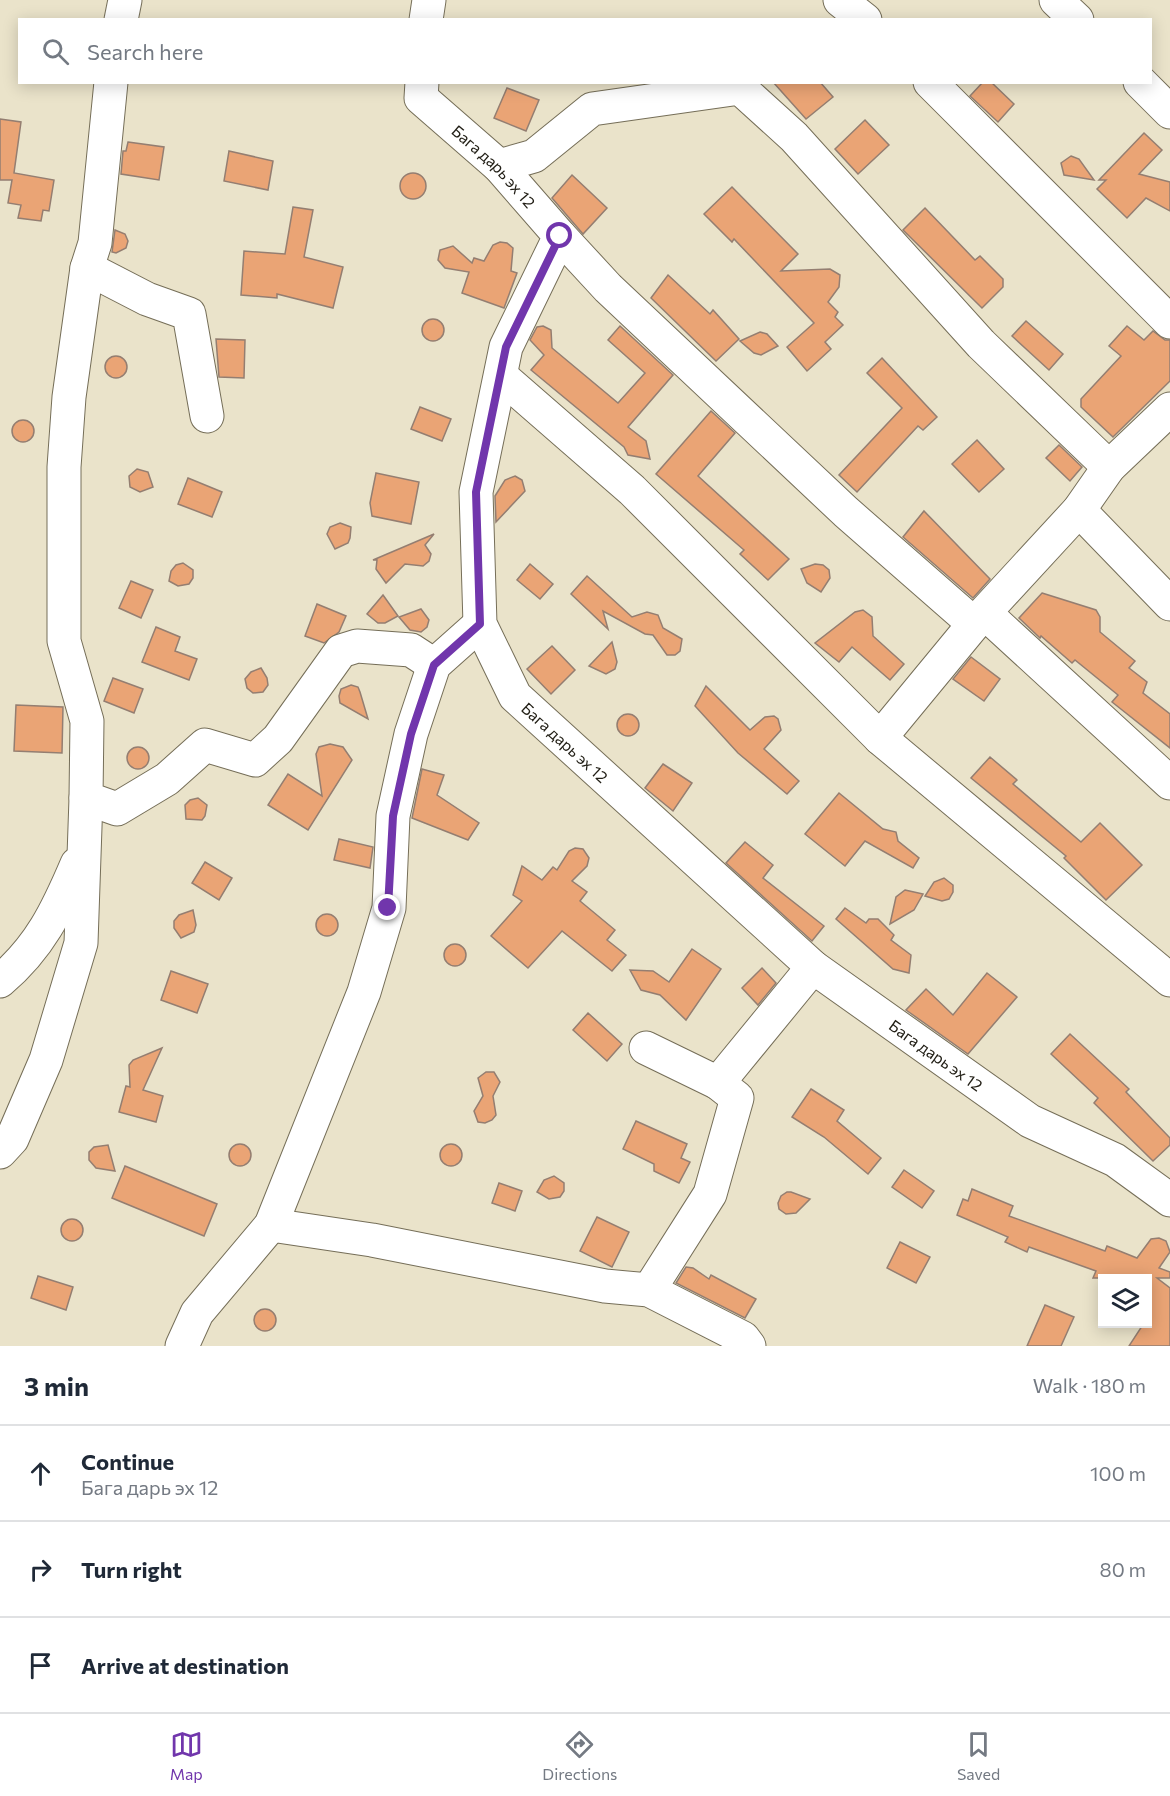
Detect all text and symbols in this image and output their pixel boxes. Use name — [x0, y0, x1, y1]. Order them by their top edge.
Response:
search box — [18, 18, 1152, 84]
icon: search — [39, 35, 72, 68]
text: Search here — [87, 38, 203, 65]
street label: Бага дарь эх 12 — [449, 120, 540, 211]
route start — [546, 222, 572, 248]
street label: Бага дарь эх 12 — [518, 698, 613, 786]
route end — [374, 894, 400, 920]
street label: Бага дарь эх 12 — [886, 1015, 987, 1094]
map controls — [1098, 1274, 1152, 1328]
button: layers — [1098, 1274, 1152, 1328]
text: 3 min — [24, 1370, 89, 1401]
text: Walk · 180 m — [1033, 1373, 1146, 1397]
text: Continue — [81, 1448, 174, 1475]
icon: ahead — [24, 1457, 57, 1490]
text: 100 m — [1090, 1461, 1146, 1485]
text: Бага дарь эх 12 — [81, 1475, 218, 1499]
icon: right — [24, 1553, 57, 1586]
text: Turn right — [81, 1556, 182, 1583]
text: 80 m — [1100, 1557, 1146, 1581]
icon: arrive — [24, 1649, 57, 1682]
text: Arrive at destination — [81, 1652, 289, 1679]
tab: Map — [170, 1728, 203, 1783]
tab: Directions — [542, 1728, 617, 1783]
tab: Saved — [957, 1728, 1000, 1783]

